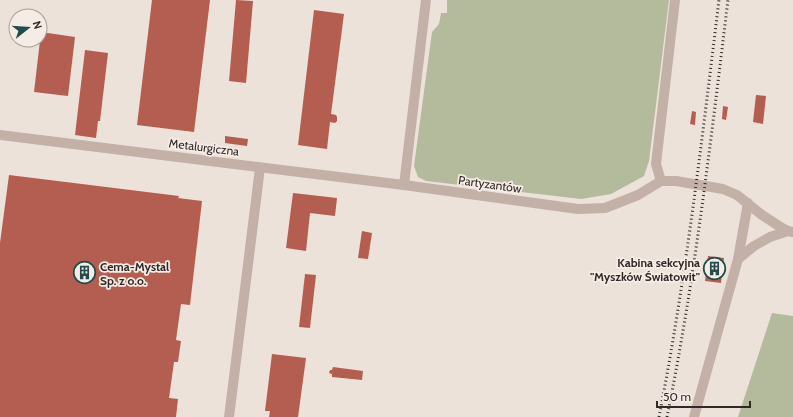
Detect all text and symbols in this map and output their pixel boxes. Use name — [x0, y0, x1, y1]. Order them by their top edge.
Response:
north arrow — [8, 8, 48, 48]
text: N — [30, 19, 45, 31]
street label: Metalurgiczna — [168, 135, 240, 159]
street label: Partyzantów — [457, 172, 523, 196]
place label: Kabina sekcyjna "Myszków Światowit" — [590, 255, 700, 284]
building icon: Kabina sekcyjna "Myszków Światowit" — [702, 256, 728, 282]
place label: Cema-Mystal Sp. z o.o. — [100, 259, 169, 288]
building icon: Cema-Mystal Sp. z o.o. — [72, 260, 98, 286]
scale bar — [657, 383, 750, 409]
text: 50 m — [663, 389, 691, 404]

